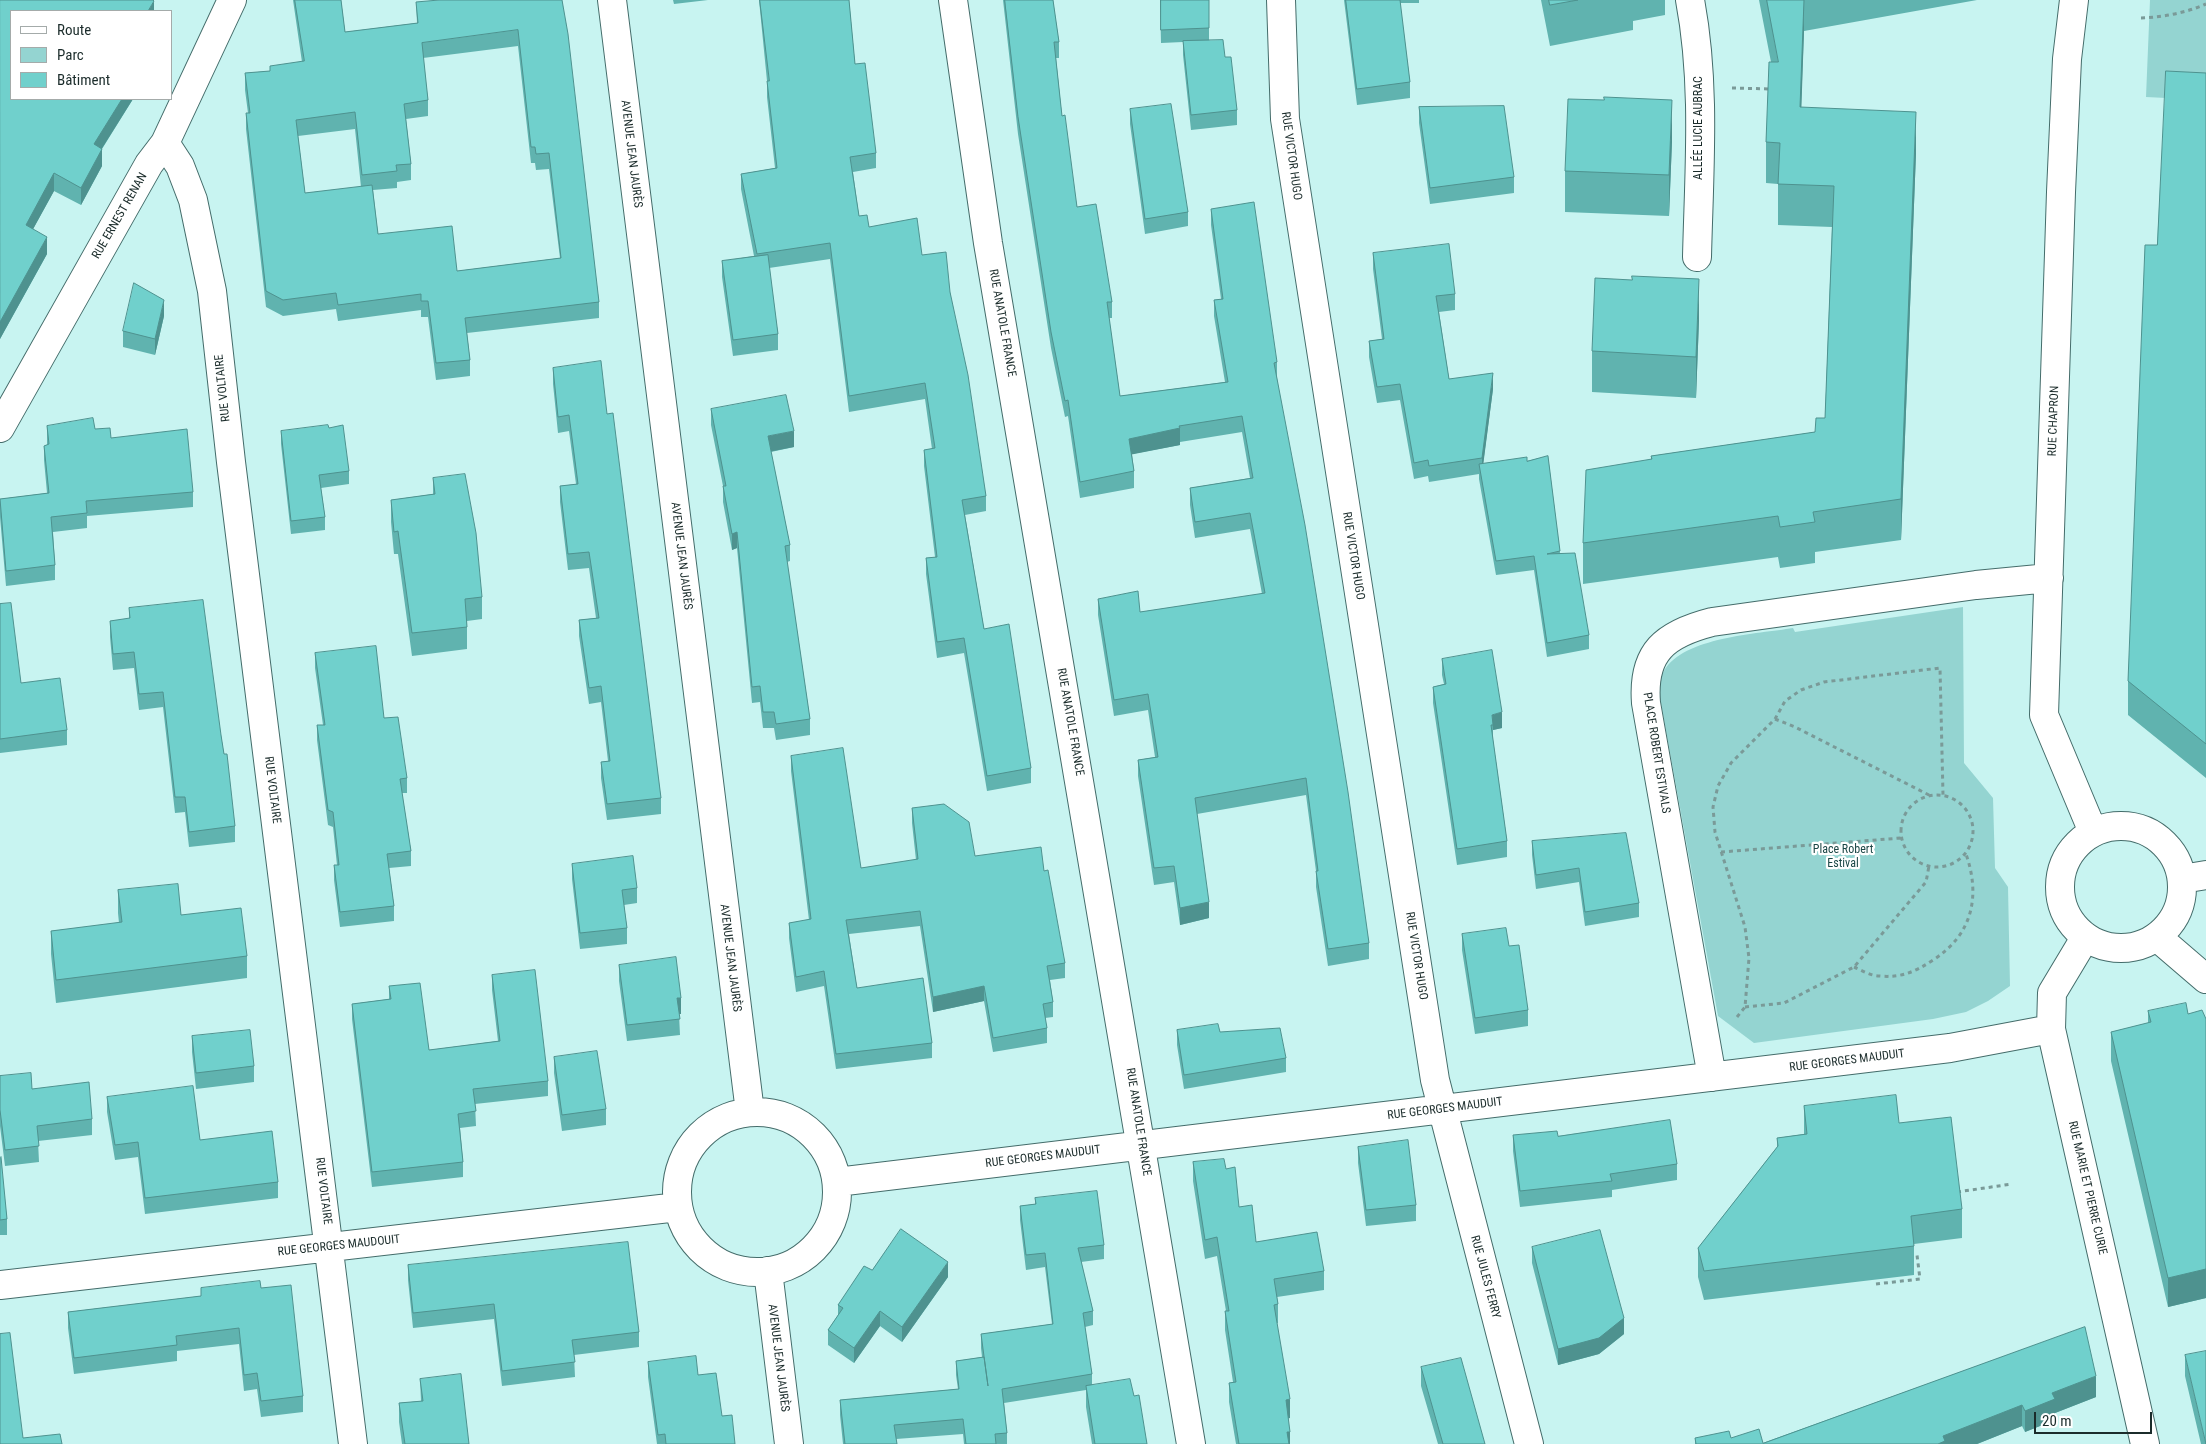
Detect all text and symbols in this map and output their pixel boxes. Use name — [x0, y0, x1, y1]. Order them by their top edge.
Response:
legend — [10, 10, 172, 100]
text: Route — [57, 21, 91, 39]
text: Parc — [57, 46, 84, 64]
text: Bâtiment — [57, 71, 110, 89]
street label: ALLÉE LUCIE AUBRAC — [1692, 76, 1706, 180]
street label: AVENUE JEAN JAURÈS — [617, 99, 645, 209]
street label: RUE VICTOR HUGO — [1278, 111, 1304, 201]
street label: RUE ERNEST RENAN — [90, 170, 150, 262]
street label: RUE ANATOLE FRANCE — [985, 268, 1019, 378]
street label: RUE VOLTAIRE — [212, 354, 234, 422]
street label: RUE CHAPRON — [2046, 385, 2062, 457]
street label: AVENUE JEAN JAURÈS — [667, 501, 695, 611]
street label: RUE VICTOR HUGO — [1339, 511, 1367, 601]
street label: RUE ANATOLE FRANCE — [1053, 667, 1087, 777]
street label: PLACE ROBERT ESTIVALS — [1639, 691, 1673, 815]
street label: RUE VOLTAIRE — [261, 755, 283, 825]
park label: Place Robert Estival — [1813, 843, 1873, 871]
street label: AVENUE JEAN JAURÈS — [716, 903, 744, 1013]
street label: RUE VICTOR HUGO — [1402, 911, 1430, 1001]
street label: RUE GEORGES MAUDUIT — [1789, 1047, 1905, 1075]
street label: RUE ANATOLE FRANCE — [1122, 1067, 1154, 1177]
street label: RUE GEORGES MAUDUIT — [1387, 1095, 1503, 1123]
street label: RUE MARIE ET PIERRE CURIE — [2065, 1120, 2109, 1256]
street label: RUE GEORGES MAUDUIT — [985, 1143, 1101, 1171]
street label: RUE VOLTAIRE — [312, 1156, 334, 1226]
street label: RUE GEORGES MAUDOUIT — [277, 1232, 401, 1260]
street label: RUE JULES FERRY — [1467, 1234, 1503, 1320]
street label: AVENUE JEAN JAURÈS — [764, 1303, 792, 1413]
scale bar — [2036, 1402, 2154, 1434]
text: 20 m — [2042, 1412, 2072, 1430]

